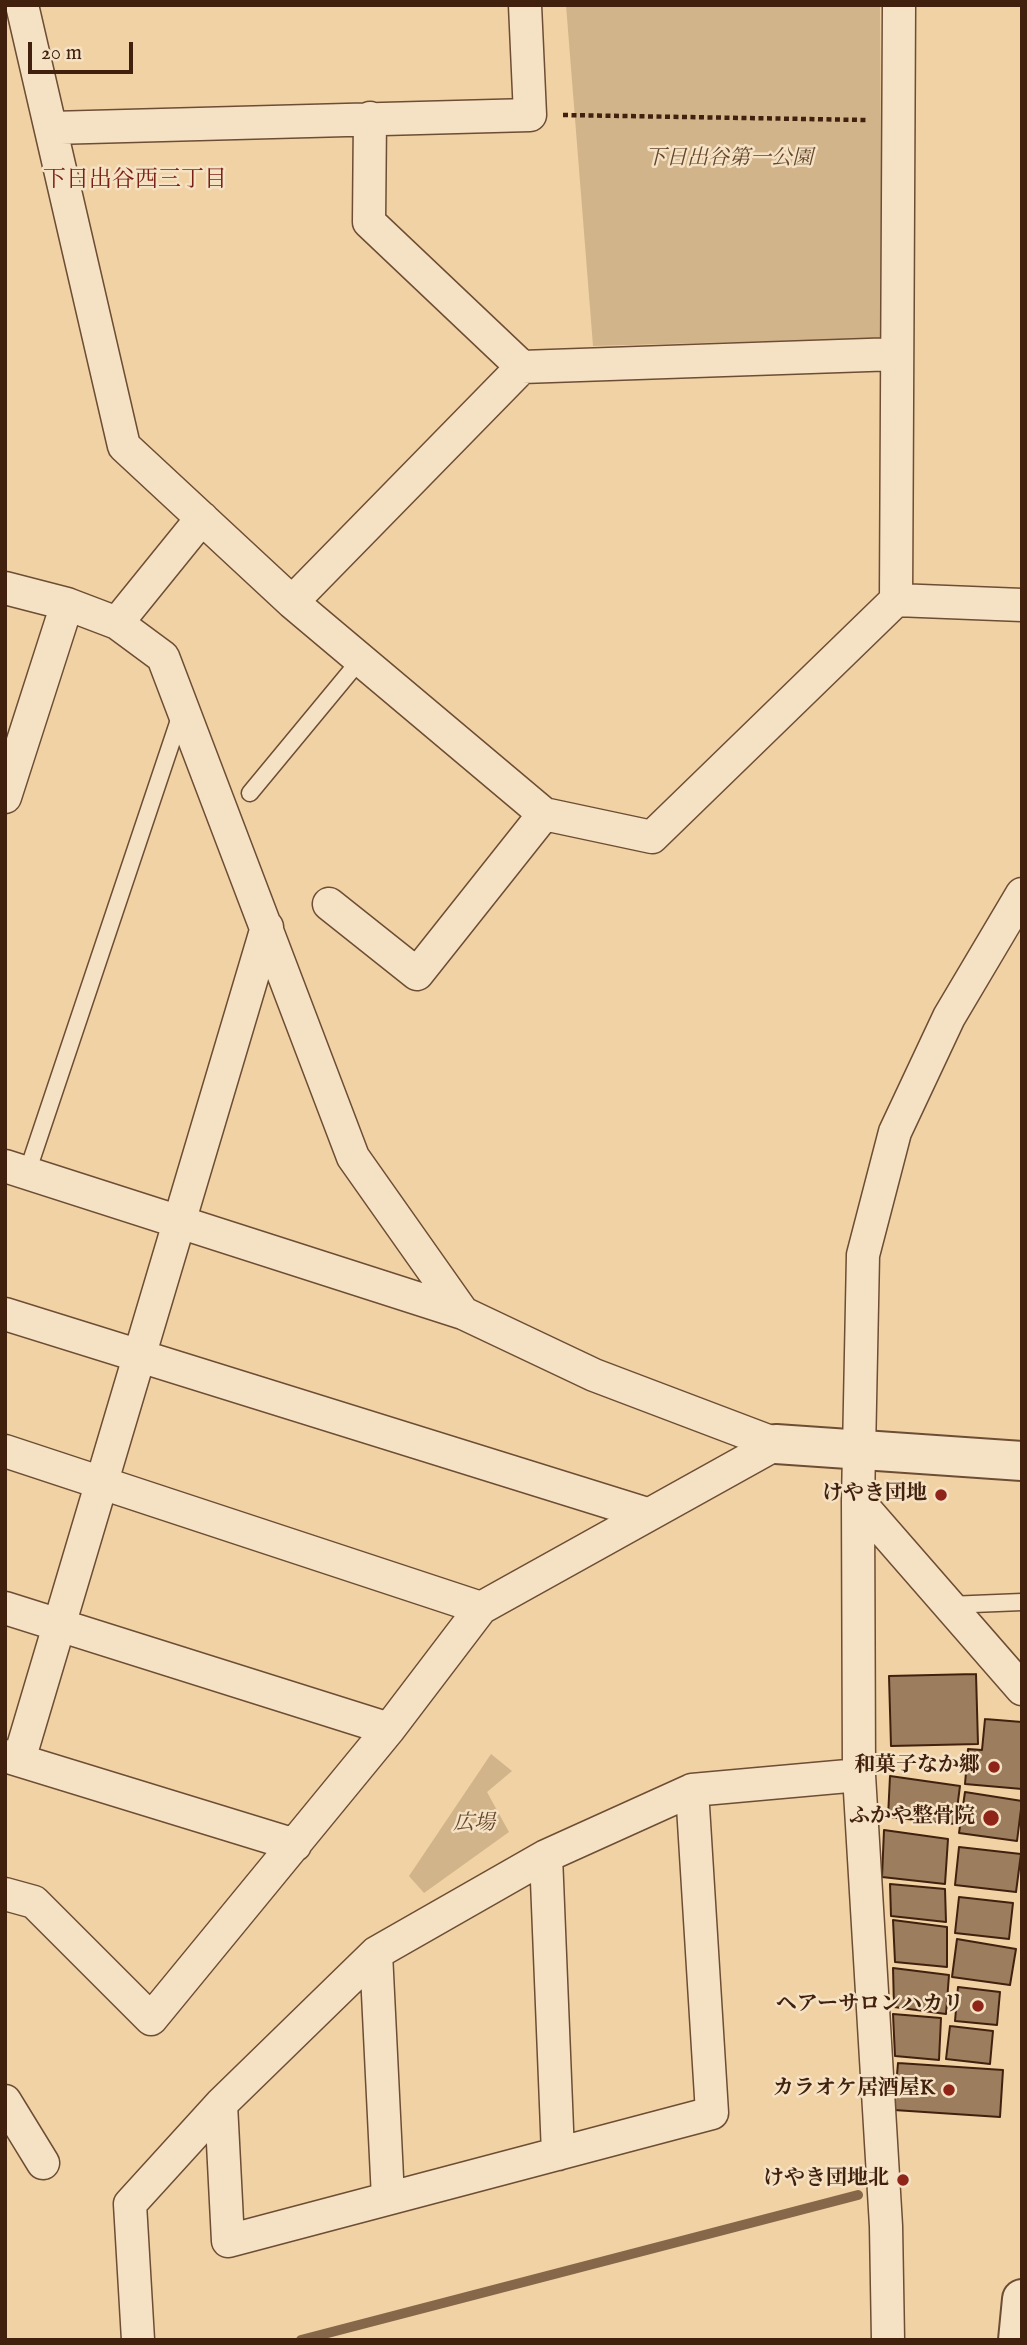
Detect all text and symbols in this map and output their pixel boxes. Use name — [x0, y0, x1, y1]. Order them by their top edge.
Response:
scale bar — [32, 28, 136, 72]
text: 20 m — [41, 40, 82, 67]
park label: 下日出谷第一公園 — [645, 147, 813, 173]
district label: 下日出谷西三丁目 — [43, 167, 227, 195]
place label: けやき団地 — [822, 1482, 927, 1508]
marker: けやき団地 — [933, 1487, 949, 1503]
place label: 和菓子なか郷 — [854, 1754, 980, 1780]
marker: 和菓子なか郷 — [986, 1759, 1002, 1775]
place label: ふかや整骨院 — [849, 1805, 975, 1831]
marker: ふかや整骨院 — [981, 1808, 1001, 1828]
park label: 広場 — [453, 1812, 495, 1838]
place label: ヘアーサロンハカリ — [776, 1993, 964, 2019]
marker: ヘアーサロンハカリ — [970, 1998, 986, 2014]
place label: カラオケ居酒屋K — [773, 2077, 935, 2103]
marker: カラオケ居酒屋K — [941, 2082, 957, 2098]
place label: けやき団地北 — [763, 2167, 889, 2193]
marker: けやき団地北 — [895, 2172, 911, 2188]

